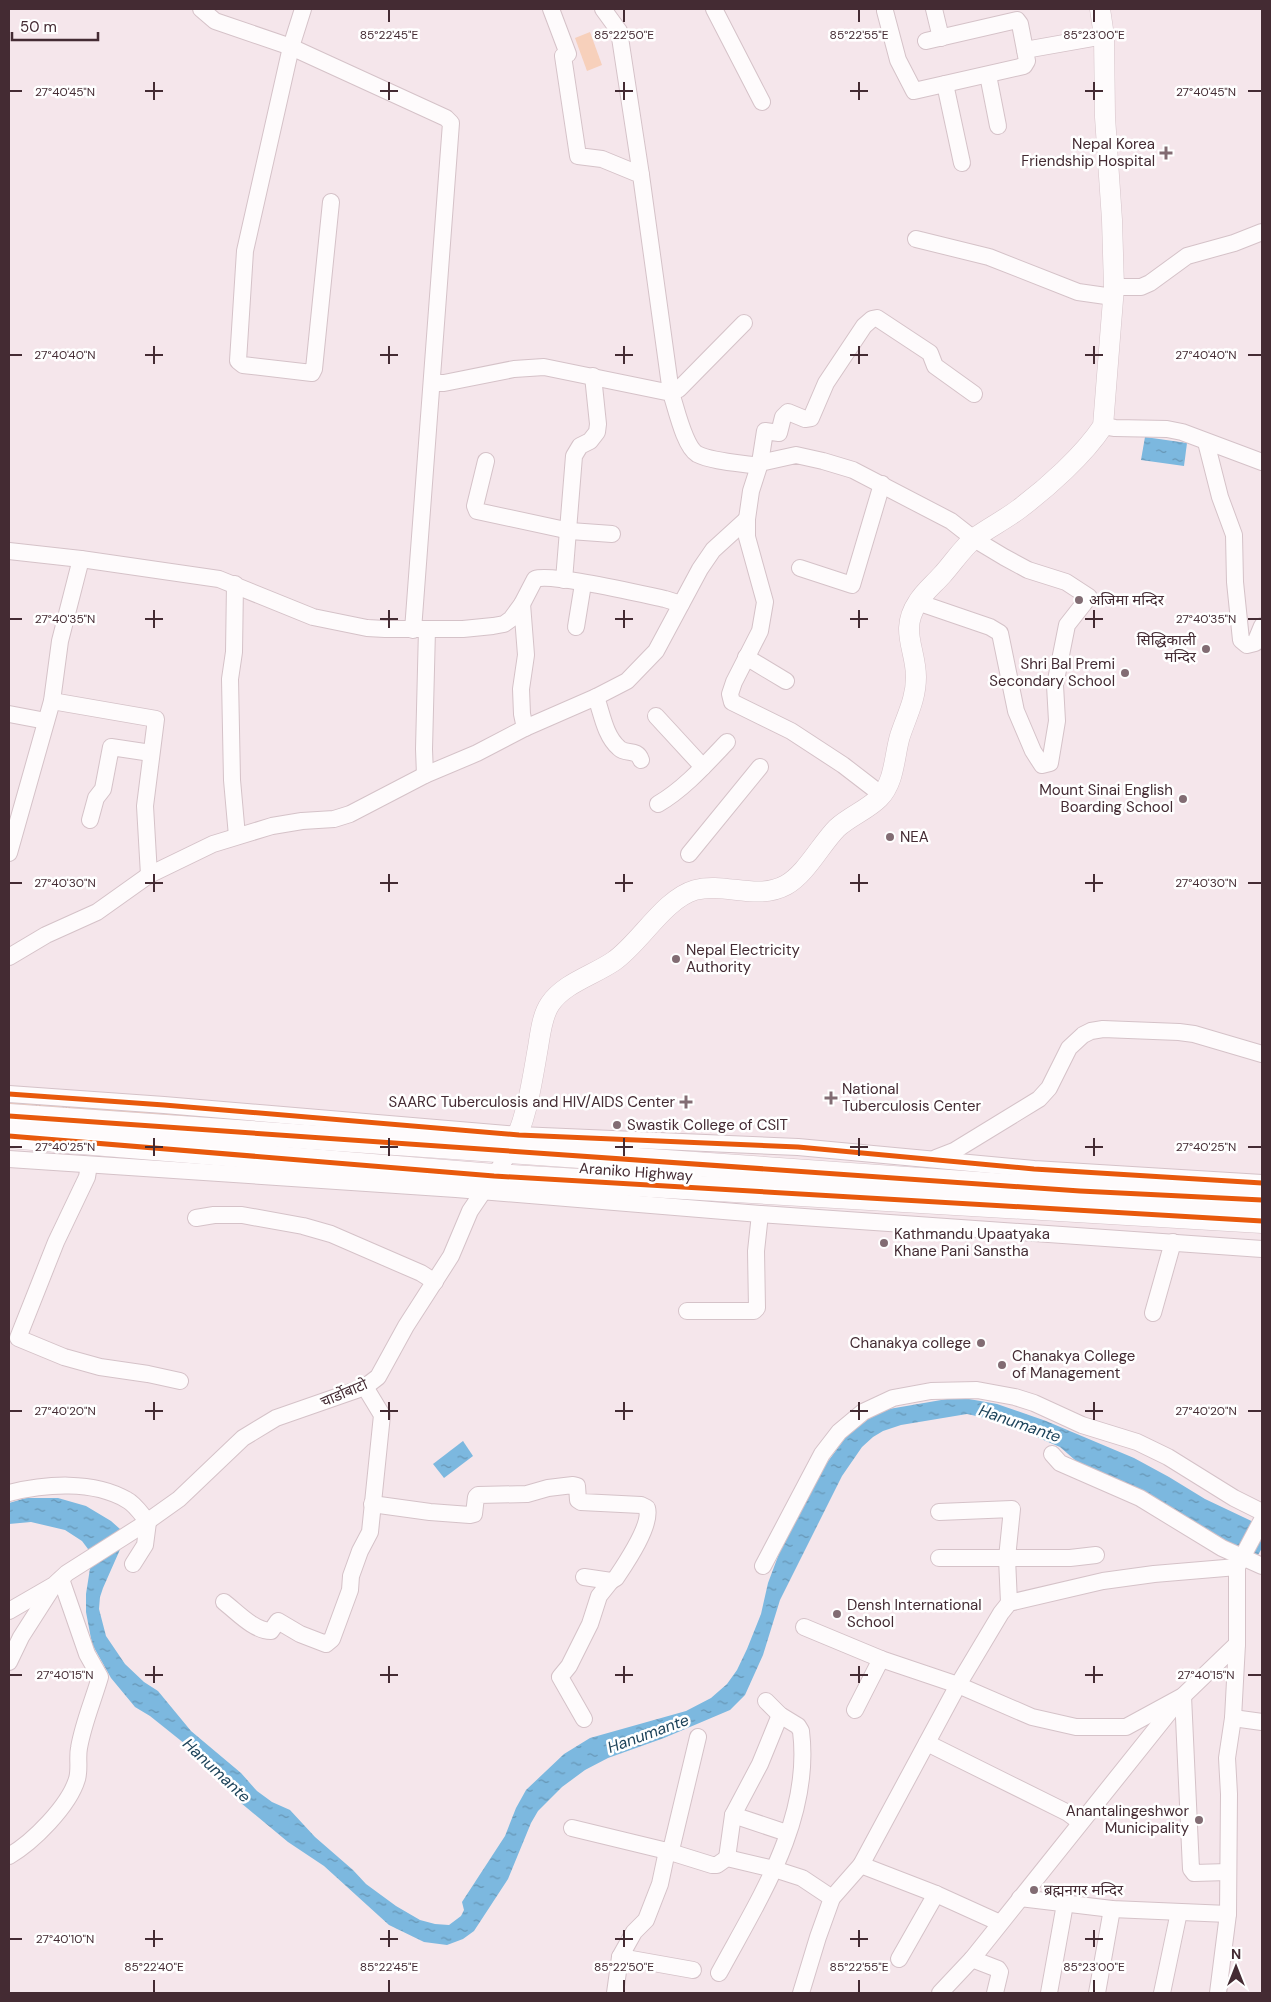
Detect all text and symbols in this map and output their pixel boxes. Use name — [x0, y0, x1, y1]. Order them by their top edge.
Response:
scale bar — [12, 10, 99, 42]
text: 50 m — [20, 17, 57, 37]
text: 85°22'45"E — [360, 27, 418, 43]
text: 85°22'50"E — [594, 27, 654, 43]
text: 85°22'55"E — [830, 27, 889, 43]
text: 85°23'00"E — [1063, 27, 1125, 43]
text: 27°40'45"N — [35, 84, 95, 100]
text: 27°40'45"N — [1176, 84, 1236, 100]
place label: Nepal Korea Friendship Hospital — [1021, 134, 1155, 171]
marker: Nepal Korea Friendship Hospital — [1159, 146, 1173, 160]
text: 27°40'40"N — [34, 347, 96, 363]
text: 27°40'40"N — [1175, 347, 1237, 363]
place label: अजिमा मन्दिर — [1089, 590, 1165, 610]
marker: अजिमा मन्दिर — [1073, 594, 1085, 606]
text: 27°40'35"N — [35, 611, 95, 627]
text: 27°40'35"N — [1176, 611, 1236, 627]
place label: सिद्धिकाली मन्दिर — [1137, 630, 1197, 667]
marker: सिद्धिकाली मन्दिर — [1200, 643, 1212, 655]
place label: Shri Bal Premi Secondary School — [989, 654, 1115, 691]
marker: Shri Bal Premi Secondary School — [1119, 667, 1131, 679]
place label: Mount Sinai English Boarding School — [1039, 780, 1173, 817]
marker: Mount Sinai English Boarding School — [1177, 793, 1189, 805]
place label: NEA — [900, 827, 929, 847]
marker: NEA — [884, 831, 896, 843]
text: 27°40'30"N — [34, 875, 96, 891]
text: 27°40'30"N — [1175, 875, 1237, 891]
place label: Nepal Electricity Authority — [686, 940, 801, 977]
marker: Nepal Electricity Authority — [670, 953, 682, 965]
place label: National Tuberculosis Center — [842, 1079, 982, 1116]
marker: National Tuberculosis Center — [824, 1091, 838, 1105]
place label: SAARC Tuberculosis and HIV/AIDS Center — [388, 1092, 675, 1112]
marker: SAARC Tuberculosis and HIV/AIDS Center — [679, 1095, 693, 1109]
place label: Swastik College of CSIT — [627, 1115, 788, 1135]
marker: Swastik College of CSIT — [611, 1119, 623, 1131]
text: 27°40'25"N — [35, 1139, 95, 1155]
text: 27°40'25"N — [1176, 1139, 1236, 1155]
street label: Araniko Highway — [578, 1158, 694, 1186]
place label: Kathmandu Upaatyaka Khane Pani Sanstha — [894, 1224, 1050, 1261]
marker: Kathmandu Upaatyaka Khane Pani Sanstha — [878, 1237, 890, 1249]
place label: Chanakya college — [850, 1333, 971, 1353]
marker: Chanakya college — [975, 1337, 987, 1349]
place label: Chanakya College of Management — [1012, 1346, 1135, 1383]
marker: Chanakya College of Management — [996, 1359, 1008, 1371]
street label: चार्डोबाटो — [317, 1374, 372, 1412]
water label: Hanumante — [976, 1400, 1064, 1447]
text: 27°40'20"N — [34, 1403, 96, 1419]
text: 27°40'20"N — [1175, 1403, 1237, 1419]
place label: Densh International School — [847, 1595, 982, 1632]
marker: Densh International School — [831, 1608, 843, 1620]
text: 27°40'15"N — [36, 1667, 94, 1683]
text: 27°40'15"N — [1177, 1667, 1235, 1683]
water label: Hanumante — [604, 1709, 692, 1758]
water label: Hanumante — [178, 1734, 255, 1807]
place label: Anantalingeshwor Municipality — [1066, 1801, 1190, 1838]
marker: Anantalingeshwor Municipality — [1193, 1814, 1205, 1826]
place label: ब्रह्मनगर मन्दिर — [1044, 1880, 1124, 1900]
marker: ब्रह्मनगर मन्दिर — [1028, 1884, 1040, 1896]
text: 27°40'10"N — [36, 1931, 94, 1947]
north arrow — [1211, 1942, 1261, 1992]
text: N — [1231, 1945, 1241, 1963]
text: 85°22'40"E — [124, 1959, 184, 1975]
text: 85°22'45"E — [360, 1959, 418, 1975]
text: 85°22'50"E — [594, 1959, 654, 1975]
text: 85°22'55"E — [830, 1959, 889, 1975]
text: 85°23'00"E — [1063, 1959, 1125, 1975]

